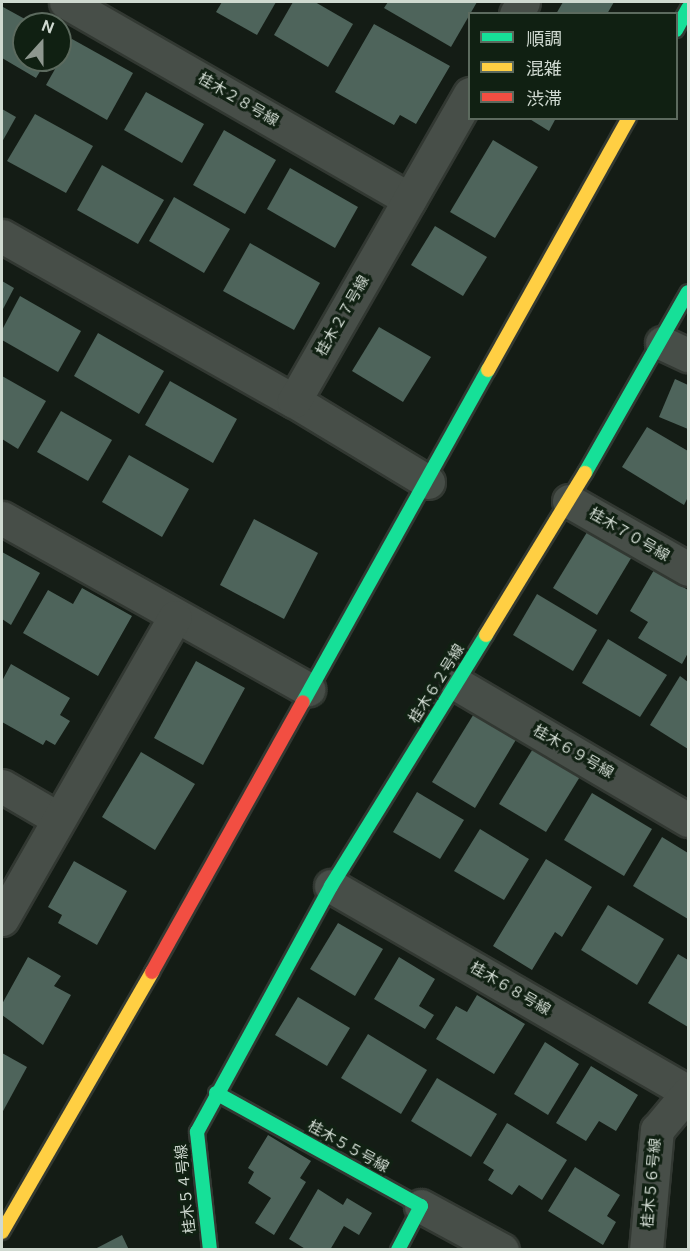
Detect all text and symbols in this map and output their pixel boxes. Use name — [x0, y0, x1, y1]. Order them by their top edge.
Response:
north arrow — [12, 12, 72, 72]
legend — [468, 12, 678, 120]
text: N — [39, 15, 57, 38]
text: 順調 — [526, 27, 562, 51]
text: 混雑 — [526, 57, 562, 81]
street label: 桂木２８号線 — [195, 70, 281, 130]
text: 渋滞 — [526, 87, 562, 111]
street label: 桂木２７号線 — [313, 273, 373, 359]
street label: 桂木７０号線 — [586, 505, 672, 565]
street label: 桂木６２号線 — [406, 641, 468, 727]
street label: 桂木６９号線 — [530, 722, 616, 782]
street label: 桂木６８号線 — [467, 959, 553, 1019]
street label: 桂木５５号線 — [304, 1117, 392, 1177]
street label: 桂木５６号線 — [639, 1137, 665, 1229]
street label: 桂木５４号線 — [172, 1143, 200, 1235]

